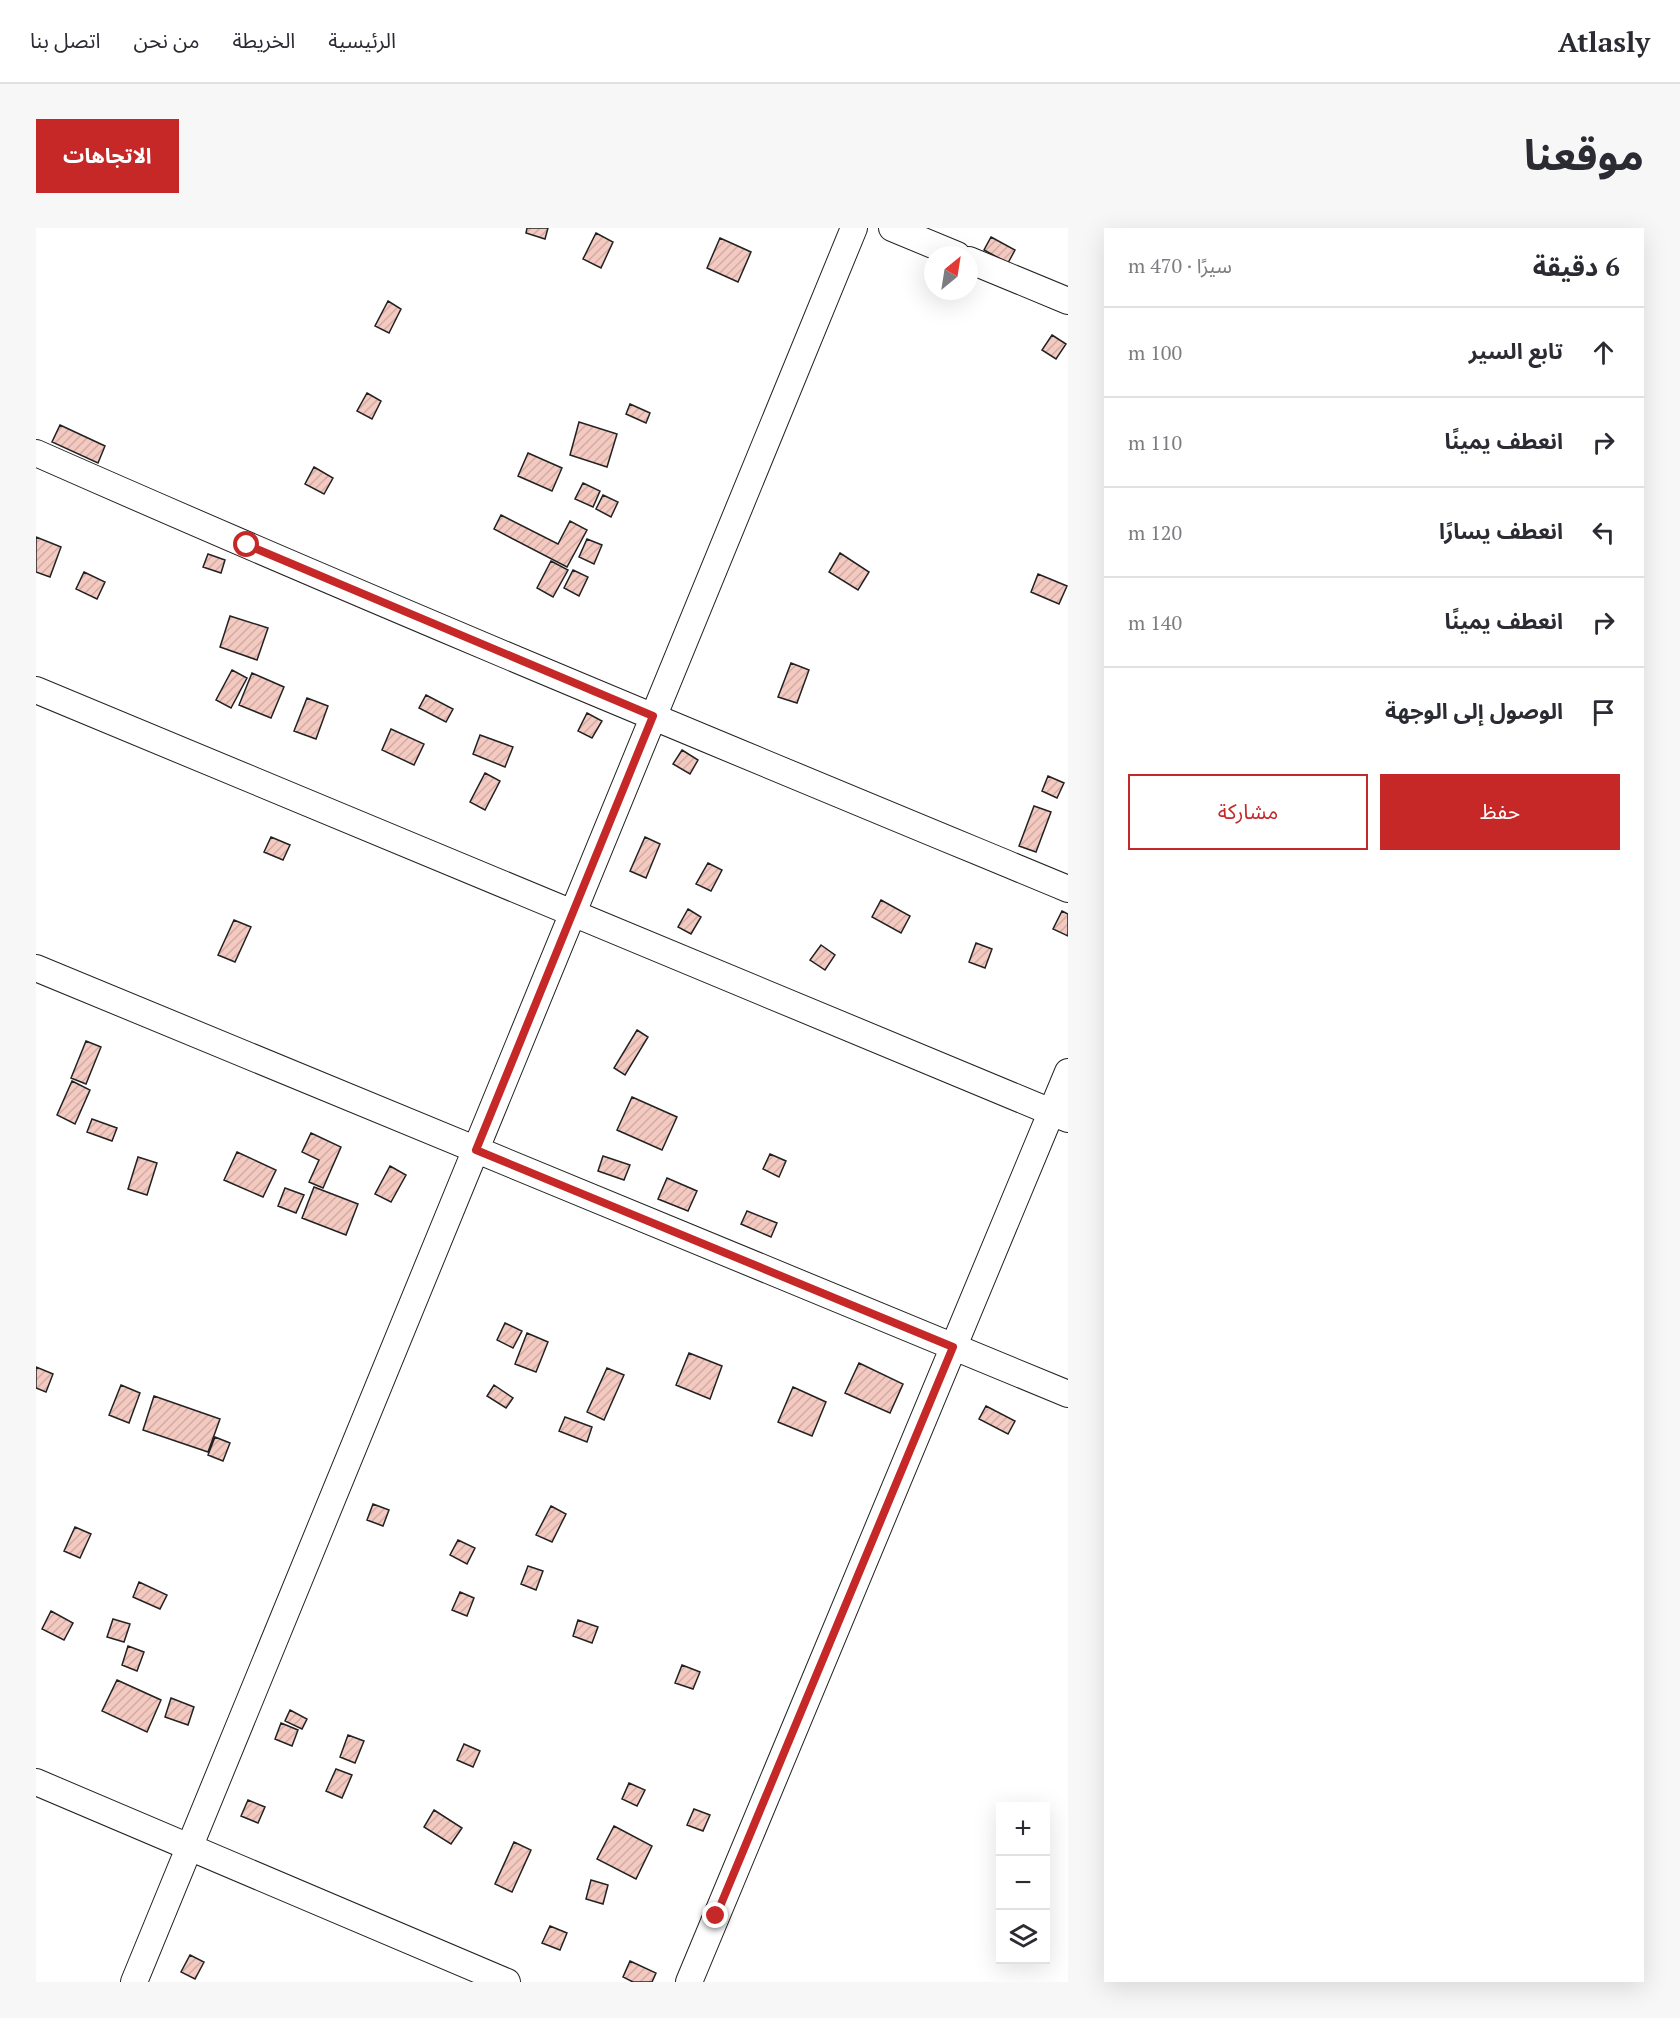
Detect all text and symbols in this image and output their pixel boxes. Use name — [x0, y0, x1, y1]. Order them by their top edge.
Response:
text: Atlasly — [1558, 23, 1650, 60]
text: اتصل بنا — [30, 26, 101, 54]
text: من نحن — [134, 26, 199, 54]
text: الخريطة — [232, 26, 295, 54]
text: الرئيسية — [328, 26, 396, 54]
button: الاتجاهات — [36, 119, 179, 193]
text: موقعنا — [1524, 126, 1644, 182]
north arrow — [924, 246, 978, 300]
text: 6 دقيقة — [1533, 249, 1620, 283]
text: سيرًا · 470 m — [1128, 252, 1232, 279]
text: تابع السير — [1469, 336, 1563, 365]
icon: ahead — [1587, 336, 1620, 369]
text: 100 m — [1128, 339, 1182, 366]
text: انعطف يمينًا — [1445, 426, 1563, 455]
icon: right — [1587, 426, 1620, 459]
text: 110 m — [1128, 429, 1182, 456]
text: انعطف يسارًا — [1439, 516, 1563, 545]
icon: left — [1587, 516, 1620, 549]
text: 120 m — [1128, 519, 1182, 546]
route start — [233, 531, 259, 557]
text: انعطف يمينًا — [1445, 606, 1563, 635]
icon: right — [1587, 606, 1620, 639]
text: 140 m — [1128, 609, 1182, 636]
text: الوصول إلى الوجهة — [1385, 696, 1563, 725]
icon: arrive — [1587, 696, 1620, 729]
button: مشاركة — [1128, 774, 1368, 850]
button: حفظ — [1380, 774, 1620, 850]
map controls — [996, 1802, 1050, 1964]
button: + — [996, 1802, 1050, 1856]
button: − — [996, 1856, 1050, 1910]
route end — [702, 1902, 728, 1928]
button: layers — [996, 1910, 1050, 1964]

